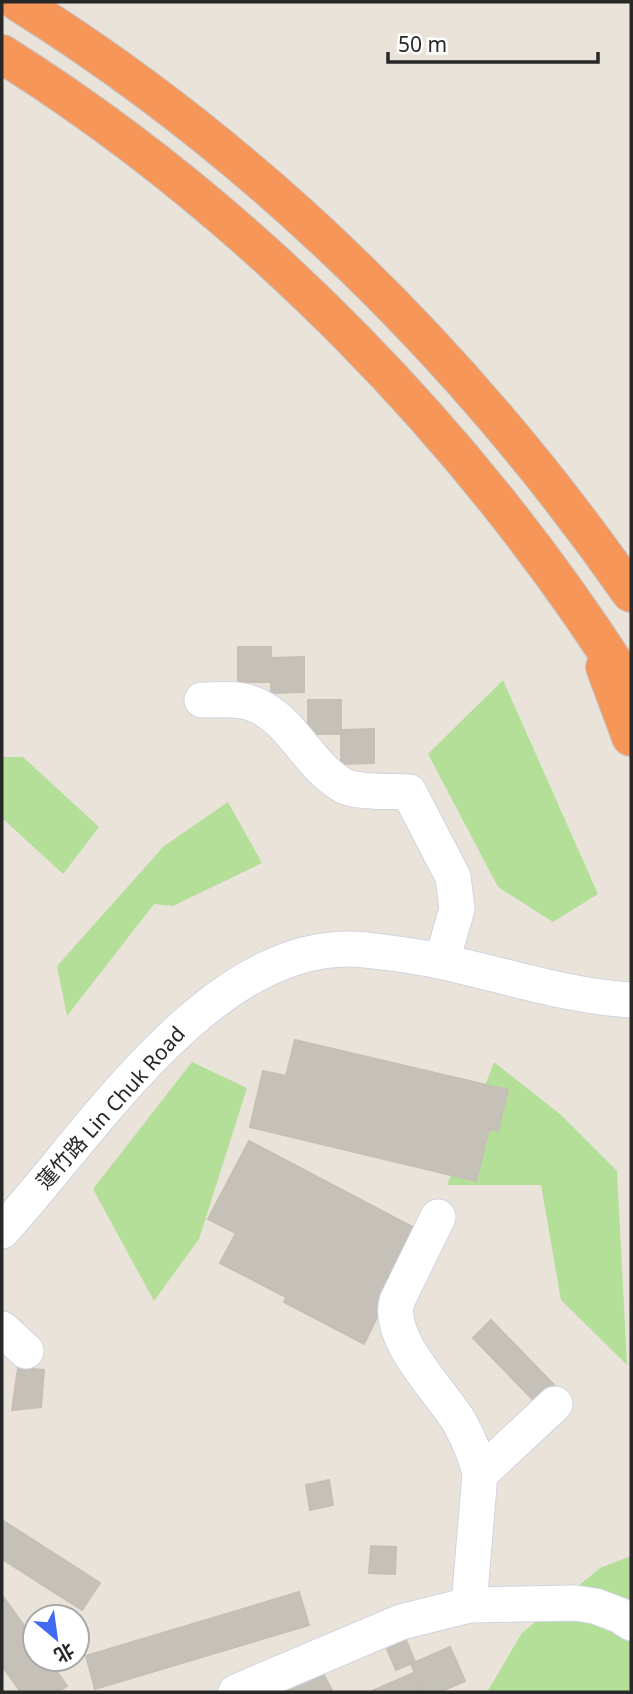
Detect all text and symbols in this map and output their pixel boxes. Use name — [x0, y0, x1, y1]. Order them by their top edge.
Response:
scale bar — [388, 21, 598, 65]
text: 50 m — [398, 30, 447, 58]
street label: 蓮竹路 Lin Chuk Road — [30, 1020, 191, 1195]
north arrow — [21, 1603, 91, 1673]
text: 北 — [50, 1637, 79, 1669]

